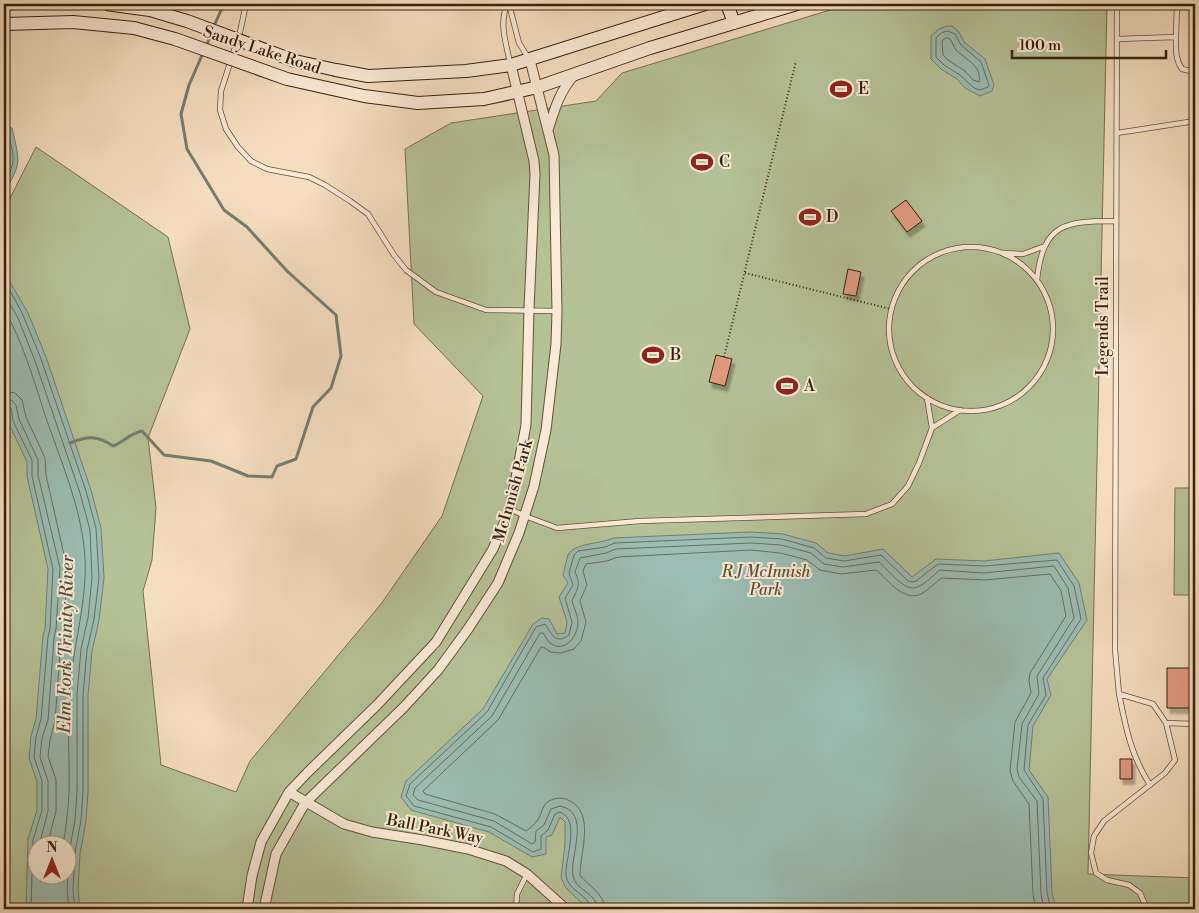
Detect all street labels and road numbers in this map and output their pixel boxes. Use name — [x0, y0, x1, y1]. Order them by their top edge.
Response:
street label: Sandy Lake Road — [201, 22, 323, 78]
street label: Legends Trail — [1093, 276, 1113, 376]
street label: McInnish Park — [489, 436, 538, 545]
street label: Ball Park Way — [384, 810, 485, 848]

